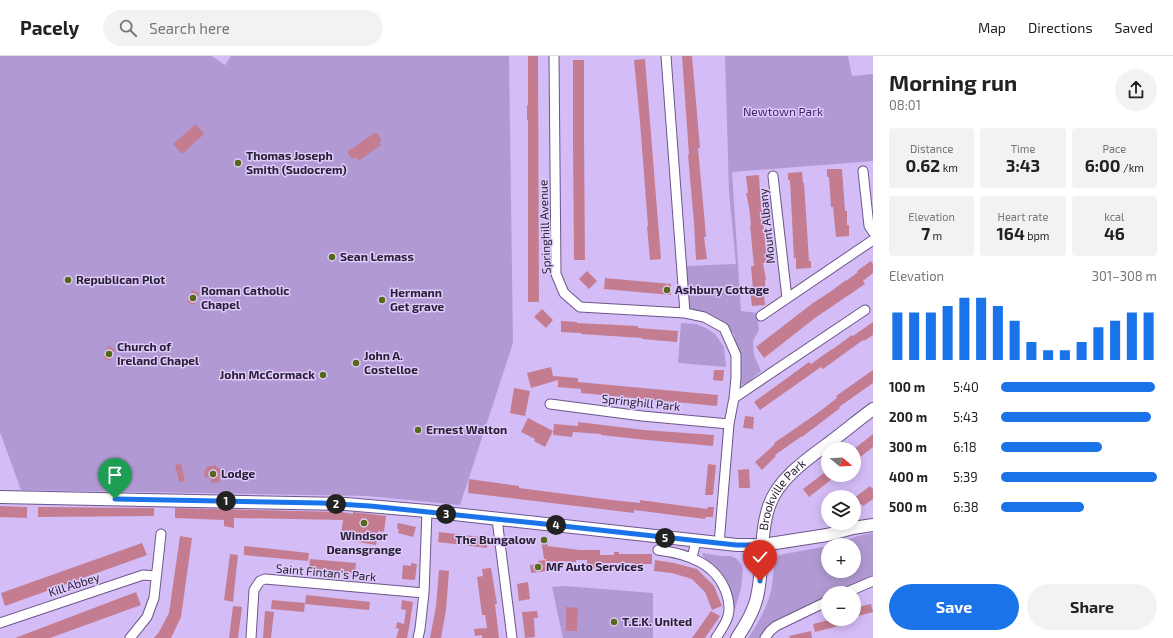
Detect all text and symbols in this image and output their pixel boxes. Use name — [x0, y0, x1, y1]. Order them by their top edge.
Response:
search box — [103, 10, 383, 46]
text: Pacely — [20, 16, 79, 39]
icon: search — [117, 17, 139, 39]
text: Search here — [149, 19, 230, 37]
text: Map — [978, 19, 1006, 36]
text: Directions — [1028, 19, 1093, 36]
text: Saved — [1115, 19, 1153, 36]
text: Morning run — [889, 69, 1017, 95]
button: share — [1115, 69, 1157, 111]
text: 08:01 — [889, 97, 921, 113]
park label: Newtown Park — [743, 104, 823, 118]
text: Distance — [910, 142, 953, 155]
text: Time — [1011, 142, 1035, 155]
text: Pace — [1102, 142, 1126, 155]
place label: Thomas Joseph Smith (Sudocrem) — [246, 148, 347, 176]
text: 0.62 — [905, 155, 940, 175]
text: 3:43 — [1006, 155, 1040, 175]
text: 6:00 — [1085, 155, 1121, 175]
marker: Thomas Joseph Smith (Sudocrem) — [233, 158, 243, 168]
text: km — [940, 161, 958, 174]
text: /km — [1121, 161, 1144, 174]
street label: Springhill Avenue — [535, 180, 553, 275]
street label: Mount Albany — [755, 187, 777, 265]
text: Elevation — [908, 210, 955, 223]
text: Heart rate — [998, 210, 1048, 223]
text: kcal — [1104, 210, 1124, 223]
text: 7 — [921, 223, 930, 243]
text: 164 — [997, 223, 1025, 243]
text: 46 — [1104, 223, 1125, 243]
text: m — [930, 229, 942, 242]
text: bpm — [1025, 229, 1049, 242]
place label: Sean Lemass — [340, 249, 414, 263]
marker: Sean Lemass — [327, 252, 337, 262]
text: Elevation — [889, 268, 944, 284]
text: 301–308 m — [1092, 268, 1157, 284]
place label: Republican Plot — [76, 272, 165, 286]
marker: Republican Plot — [63, 275, 73, 285]
place label: Ashbury Cottage — [675, 282, 770, 297]
place label: Roman Catholic Chapel — [201, 283, 289, 311]
place label: Hermann Get grave — [390, 285, 445, 313]
marker: Ashbury Cottage — [662, 285, 672, 295]
marker: Roman Catholic Chapel — [188, 293, 198, 303]
marker: Hermann Get grave — [377, 295, 387, 305]
place label: Church of Ireland Chapel — [117, 339, 199, 367]
place label: John A. Costelloe — [364, 348, 418, 376]
marker: Church of Ireland Chapel — [104, 349, 114, 359]
marker: John A. Costelloe — [351, 358, 361, 368]
place label: John McCormack — [220, 367, 315, 381]
marker: John McCormack — [318, 370, 328, 380]
text: 100 m — [889, 379, 925, 395]
text: 5:40 — [953, 379, 979, 395]
street label: Springhill Park — [601, 391, 681, 413]
text: 200 m — [889, 409, 927, 425]
text: 5:43 — [953, 409, 978, 425]
place label: Ernest Walton — [426, 422, 507, 436]
marker: Ernest Walton — [413, 425, 423, 435]
text: 300 m — [889, 439, 927, 455]
text: 6:18 — [953, 439, 977, 455]
north arrow — [821, 442, 861, 482]
map controls — [821, 442, 861, 626]
street label: Brookville Park — [756, 456, 808, 531]
pin — [98, 458, 132, 499]
icon: arrive — [104, 464, 126, 486]
place label: Lodge — [221, 466, 256, 480]
marker: Lodge — [208, 469, 218, 479]
text: 400 m — [889, 469, 928, 485]
text: 5:39 — [953, 469, 978, 485]
button: layers — [821, 490, 861, 530]
pin: 1 — [216, 491, 236, 511]
text: 1 — [224, 494, 228, 507]
pin: 2 — [326, 494, 346, 514]
text: 2 — [333, 497, 339, 510]
text: 500 m — [889, 499, 927, 515]
text: 6:38 — [953, 499, 979, 515]
pin: 3 — [436, 504, 456, 524]
text: 3 — [443, 507, 449, 520]
pin: 4 — [546, 515, 566, 535]
marker: Windsor Deansgrange — [359, 518, 369, 528]
text: 4 — [552, 518, 560, 531]
place label: Windsor Deansgrange — [326, 528, 402, 556]
pin: 5 — [655, 528, 675, 548]
text: 5 — [662, 531, 668, 544]
place label: The Bungalow — [455, 532, 537, 546]
marker: The Bungalow — [539, 535, 549, 545]
button: + — [821, 538, 861, 578]
pin — [743, 540, 777, 581]
icon: check — [749, 546, 771, 568]
place label: MF Auto Services — [546, 559, 644, 573]
street label: Saint Fintan's Park — [275, 561, 377, 583]
marker: MF Auto Services — [533, 562, 543, 572]
street label: Kill Abbey — [46, 569, 102, 599]
button: Save — [889, 584, 1019, 630]
button: Share — [1027, 584, 1157, 630]
button: − — [821, 586, 861, 626]
place label: T.E.K. United — [622, 614, 692, 628]
marker: T.E.K. United — [609, 617, 619, 627]

